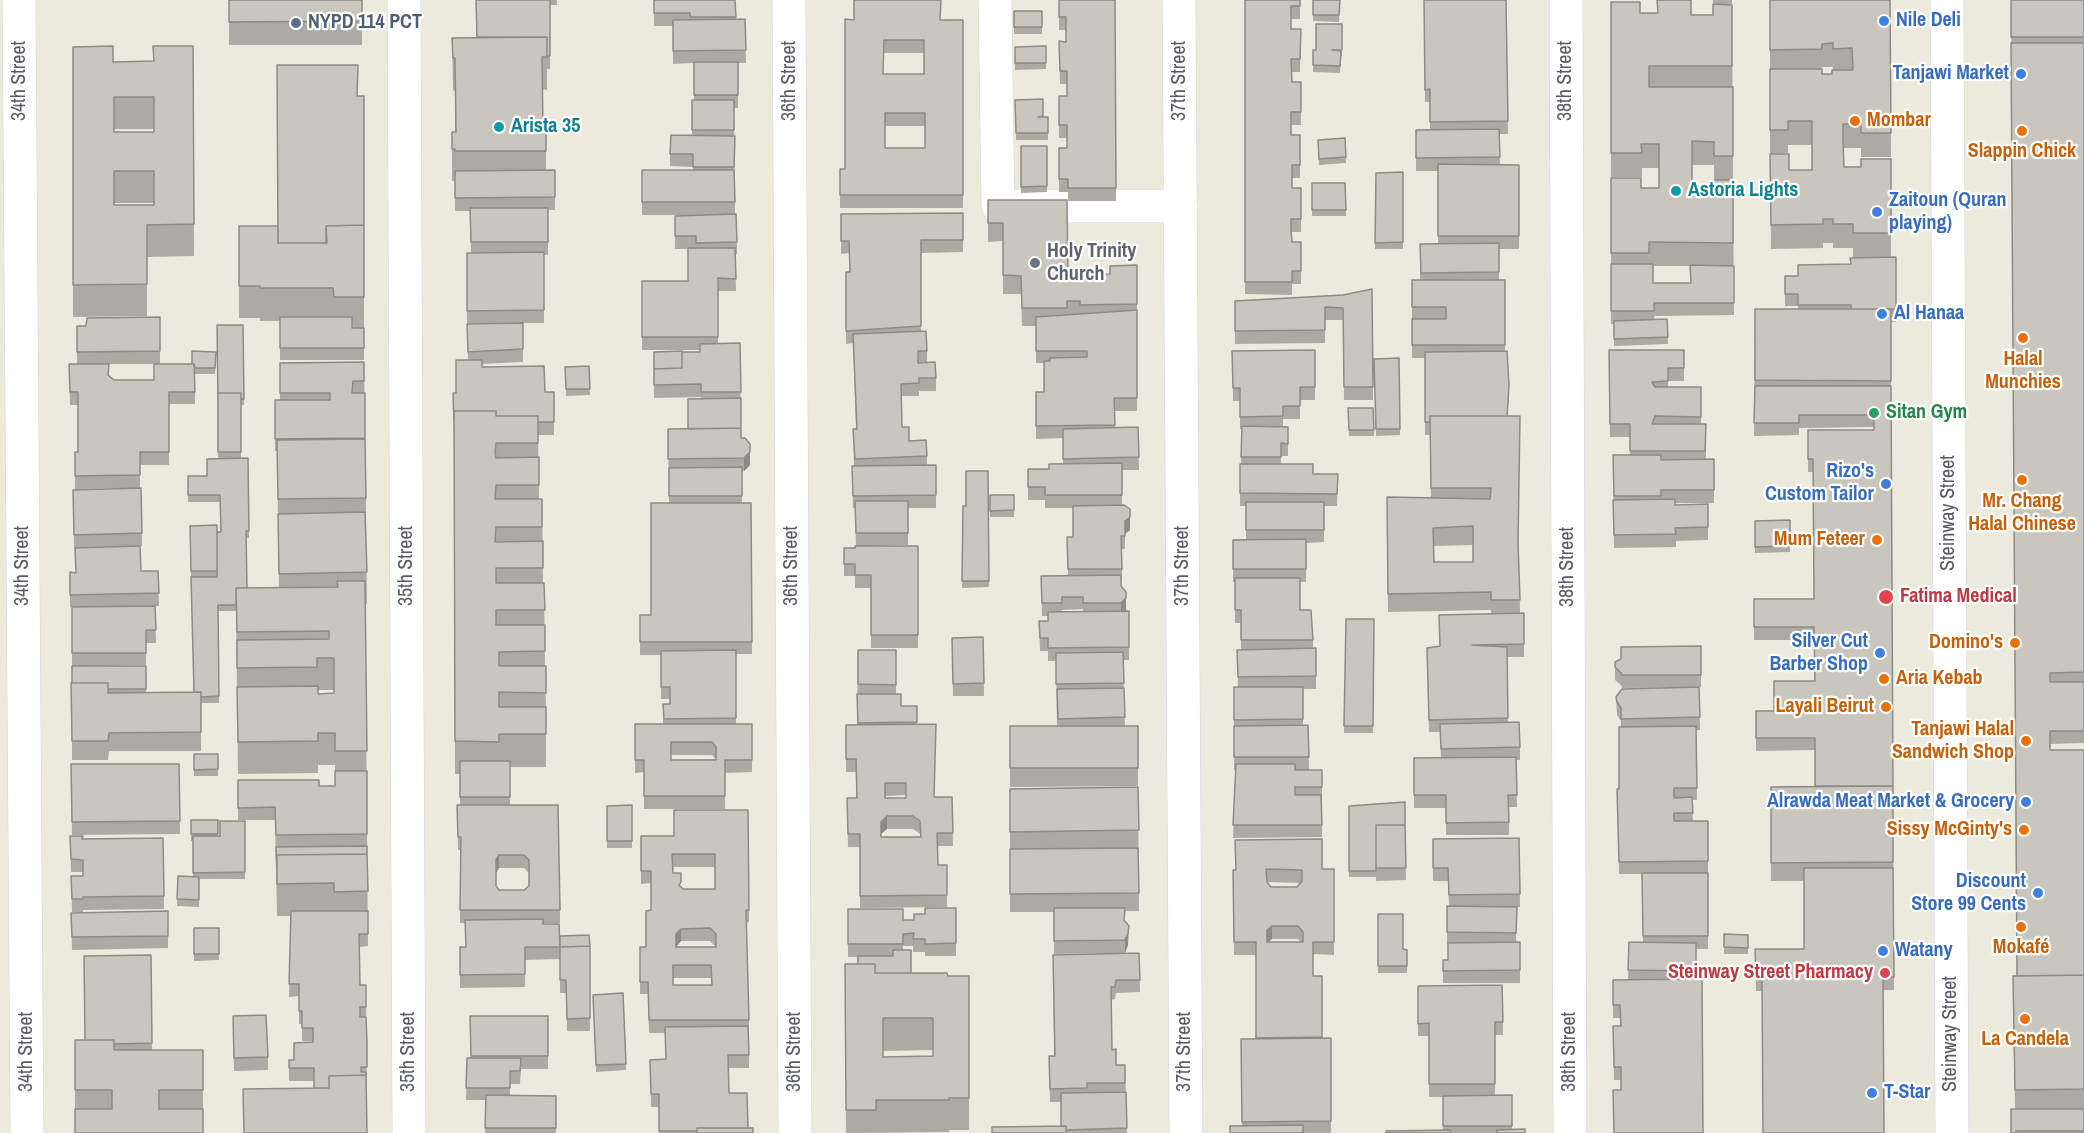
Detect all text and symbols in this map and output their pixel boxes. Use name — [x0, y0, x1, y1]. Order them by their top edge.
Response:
place label: Nile Deli — [1896, 9, 1961, 33]
place label: NYPD 114 PCT — [308, 11, 422, 35]
marker: Nile Deli — [1877, 14, 1891, 28]
marker: NYPD 114 PCT — [289, 16, 303, 30]
street label: 34th Street — [8, 41, 32, 121]
street label: 36th Street — [778, 41, 802, 121]
street label: 37th Street — [1168, 41, 1192, 121]
street label: 38th Street — [1554, 41, 1578, 121]
place label: Tanjawi Market — [1893, 62, 2009, 86]
marker: Tanjawi Market — [2014, 67, 2028, 81]
place label: Mombar — [1867, 109, 1931, 133]
marker: Mombar — [1848, 114, 1862, 128]
place label: Arista 35 — [511, 115, 580, 139]
marker: Arista 35 — [492, 120, 506, 134]
marker: Slappin Chick — [2015, 124, 2029, 138]
place label: Slappin Chick — [1968, 140, 2076, 164]
place label: Astoria Lights — [1688, 179, 1798, 203]
marker: Astoria Lights — [1669, 184, 1683, 198]
place label: Zaitoun (Quran playing) — [1889, 189, 2007, 236]
marker: Zaitoun (Quran playing) — [1870, 205, 1884, 219]
place label: Holy Trinity Church — [1047, 240, 1136, 287]
marker: Holy Trinity Church — [1028, 256, 1042, 270]
place label: Al Hanaa — [1894, 302, 1964, 326]
marker: Al Hanaa — [1875, 307, 1889, 321]
marker: Halal Munchies — [2016, 331, 2030, 345]
place label: Halal Munchies — [1985, 348, 2061, 395]
place label: Sitan Gym — [1886, 401, 1967, 425]
marker: Sitan Gym — [1867, 406, 1881, 420]
street label: Steinway Street — [1937, 455, 1961, 571]
place label: Rizo's Custom Tailor — [1765, 460, 1874, 507]
marker: Mr. Chang Halal Chinese — [2015, 473, 2029, 487]
marker: Rizo's Custom Tailor — [1879, 477, 1893, 491]
place label: Mr. Chang Halal Chinese — [1968, 490, 2076, 537]
street label: 34th Street — [11, 526, 35, 606]
street label: 35th Street — [395, 526, 419, 606]
street label: 36th Street — [780, 526, 804, 606]
street label: 37th Street — [1171, 526, 1195, 606]
street label: 38th Street — [1556, 527, 1580, 607]
place label: Mum Feteer — [1774, 528, 1865, 552]
marker: Mum Feteer — [1870, 533, 1884, 547]
place label: Fatima Medical — [1900, 585, 2017, 609]
marker: Fatima Medical — [1877, 588, 1895, 606]
place label: Silver Cut Barber Shop — [1770, 630, 1868, 677]
place label: Domino's — [1929, 631, 2003, 655]
marker: Domino's — [2008, 636, 2022, 650]
marker: Silver Cut Barber Shop — [1873, 646, 1887, 660]
place label: Aria Kebab — [1896, 667, 1983, 691]
marker: Aria Kebab — [1877, 672, 1891, 686]
place label: Layali Beirut — [1776, 695, 1874, 719]
marker: Layali Beirut — [1879, 700, 1893, 714]
place label: Tanjawi Halal Sandwich Shop — [1892, 718, 2014, 765]
marker: Tanjawi Halal Sandwich Shop — [2019, 734, 2033, 748]
place label: Alrawda Meat Market & Grocery — [1767, 790, 2014, 814]
marker: Alrawda Meat Market & Grocery — [2019, 795, 2033, 809]
place label: Sissy McGinty's — [1887, 818, 2012, 842]
marker: Sissy McGinty's — [2017, 823, 2031, 837]
place label: Discount Store 99 Cents — [1911, 870, 2026, 917]
marker: Discount Store 99 Cents — [2031, 886, 2045, 900]
marker: Mokafé — [2014, 920, 2028, 934]
place label: Mokafé — [1993, 936, 2049, 960]
place label: Watany — [1895, 939, 1953, 963]
marker: Watany — [1876, 944, 1890, 958]
place label: Steinway Street Pharmacy — [1668, 961, 1873, 985]
marker: Steinway Street Pharmacy — [1878, 966, 1892, 980]
street label: Steinway Street — [1939, 976, 1963, 1092]
street label: 34th Street — [15, 1012, 39, 1092]
street label: 35th Street — [397, 1012, 421, 1092]
street label: 36th Street — [783, 1012, 807, 1092]
street label: 37th Street — [1173, 1012, 1197, 1092]
street label: 38th Street — [1558, 1012, 1582, 1092]
marker: La Candela — [2018, 1012, 2032, 1026]
place label: La Candela — [1981, 1028, 2069, 1052]
place label: T-Star — [1884, 1081, 1930, 1105]
marker: T-Star — [1865, 1086, 1879, 1100]

